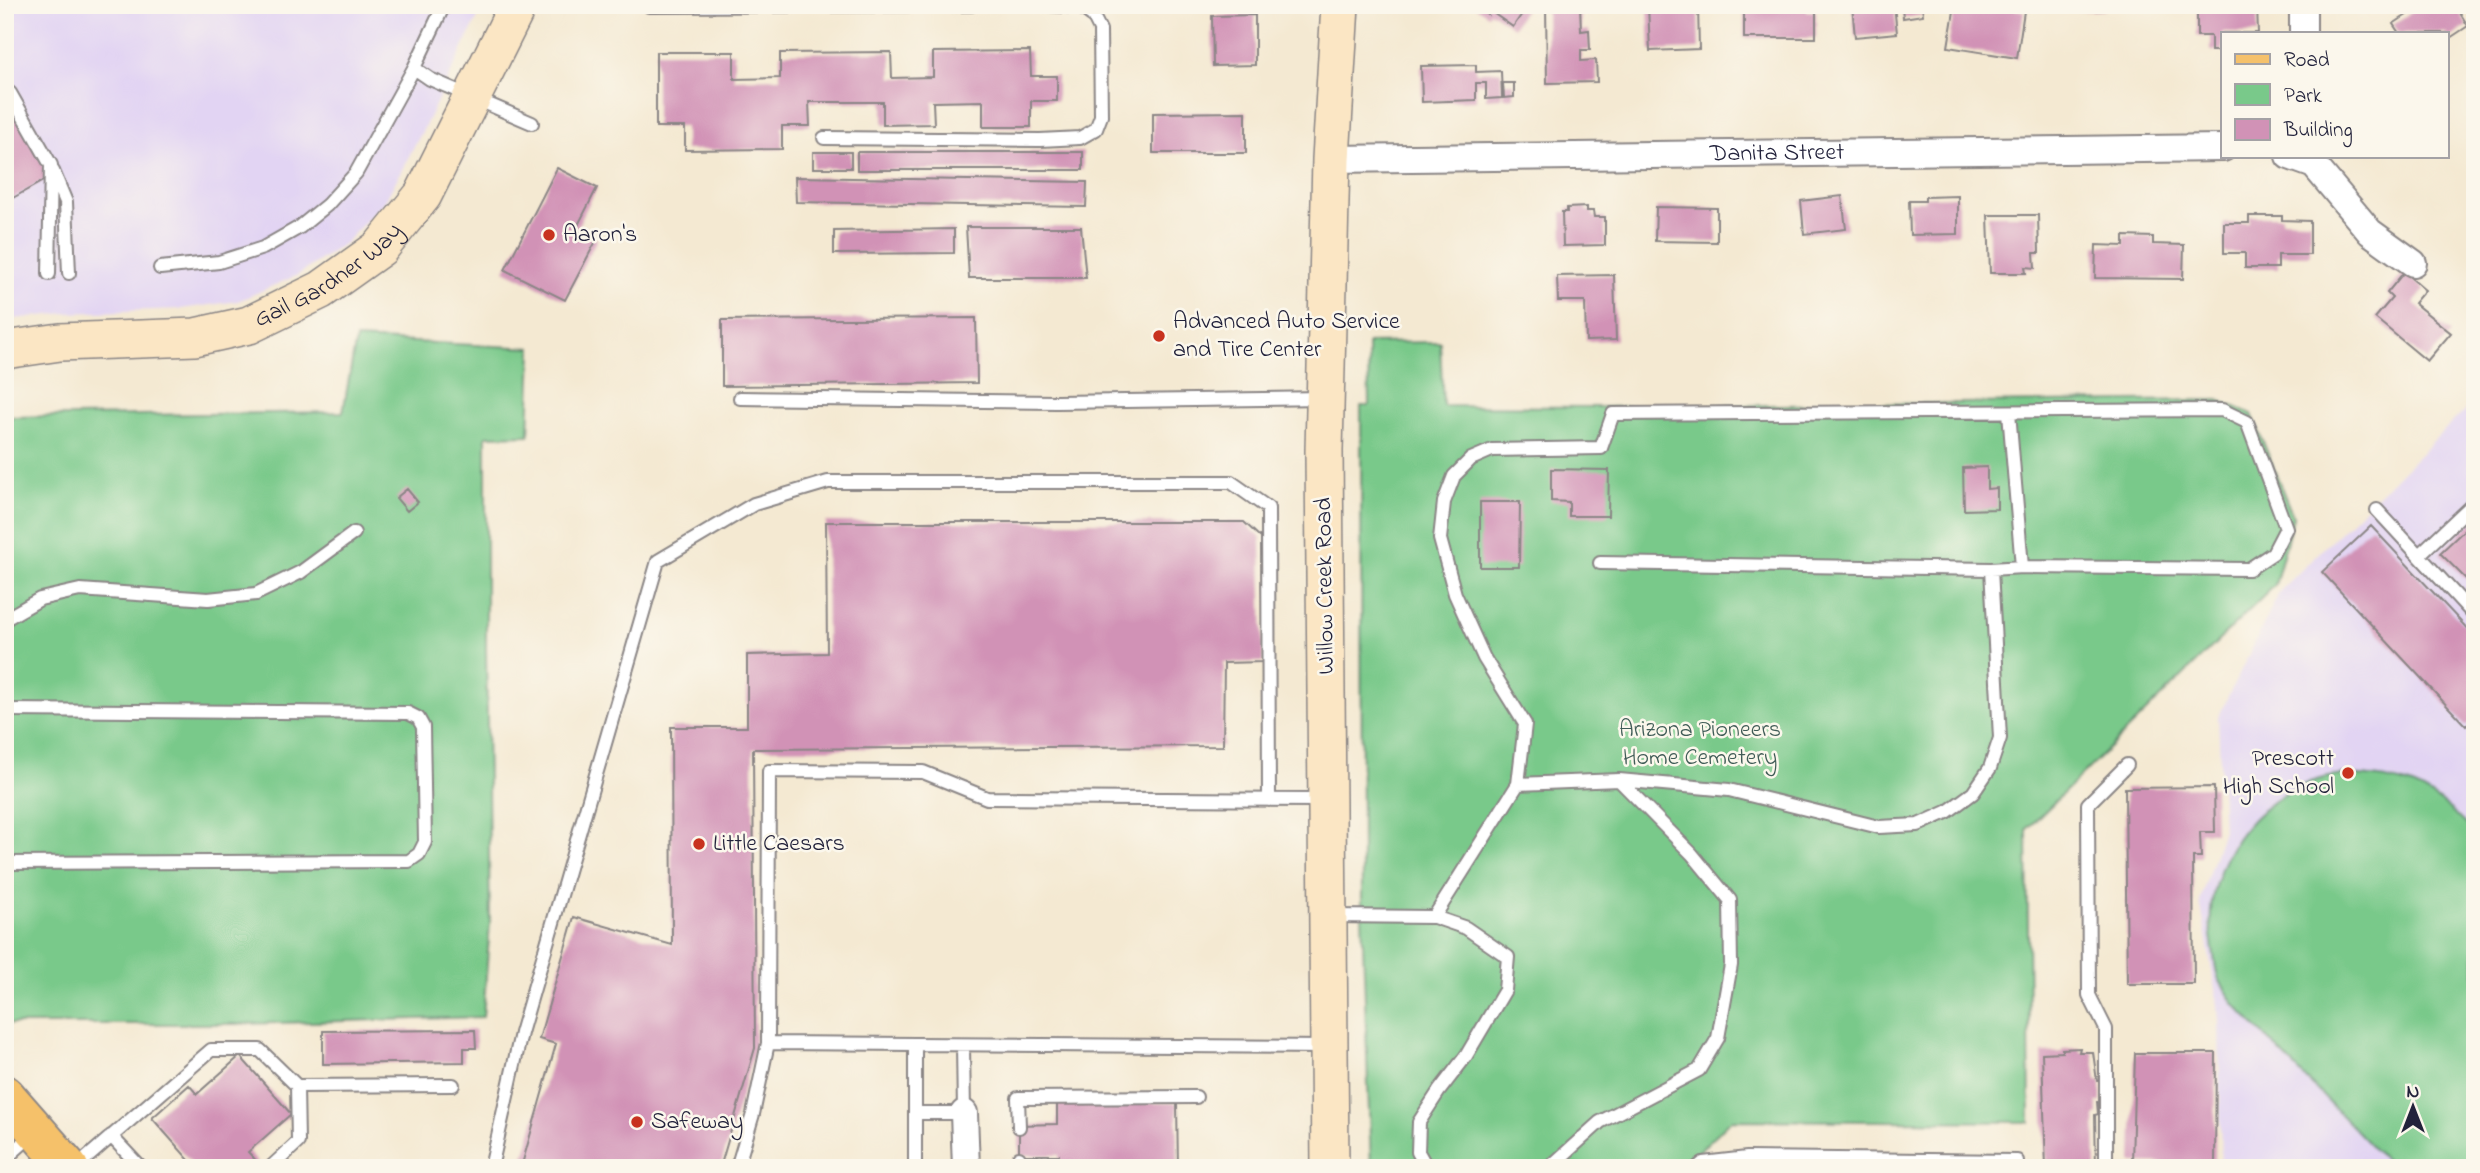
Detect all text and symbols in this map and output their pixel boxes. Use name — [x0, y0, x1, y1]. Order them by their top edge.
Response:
legend — [2221, 32, 2448, 158]
text: Road — [2284, 46, 2330, 76]
text: Park — [2284, 82, 2323, 112]
text: Building — [2283, 116, 2353, 148]
street label: Danita Street — [1709, 135, 1844, 172]
street label: Gail Gardner Way — [248, 215, 412, 337]
place label: Aaron's — [563, 218, 637, 253]
marker: Aaron's — [541, 227, 557, 243]
place label: Advanced Auto Service and Tire Center — [1173, 305, 1400, 368]
marker: Advanced Auto Service and Tire Center — [1151, 328, 1167, 344]
street label: Willow Creek Road — [1307, 497, 1345, 675]
park label: Arizona Pioneers Home Cemetery — [1619, 713, 1781, 777]
place label: Prescott High School — [2223, 742, 2334, 805]
marker: Prescott High School — [2340, 765, 2356, 781]
place label: Little Caesars — [713, 827, 845, 862]
marker: Little Caesars — [691, 836, 707, 852]
north arrow — [2378, 1072, 2448, 1142]
text: N — [2407, 1079, 2420, 1106]
place label: Safeway — [651, 1105, 743, 1141]
marker: Safeway — [629, 1114, 645, 1130]

